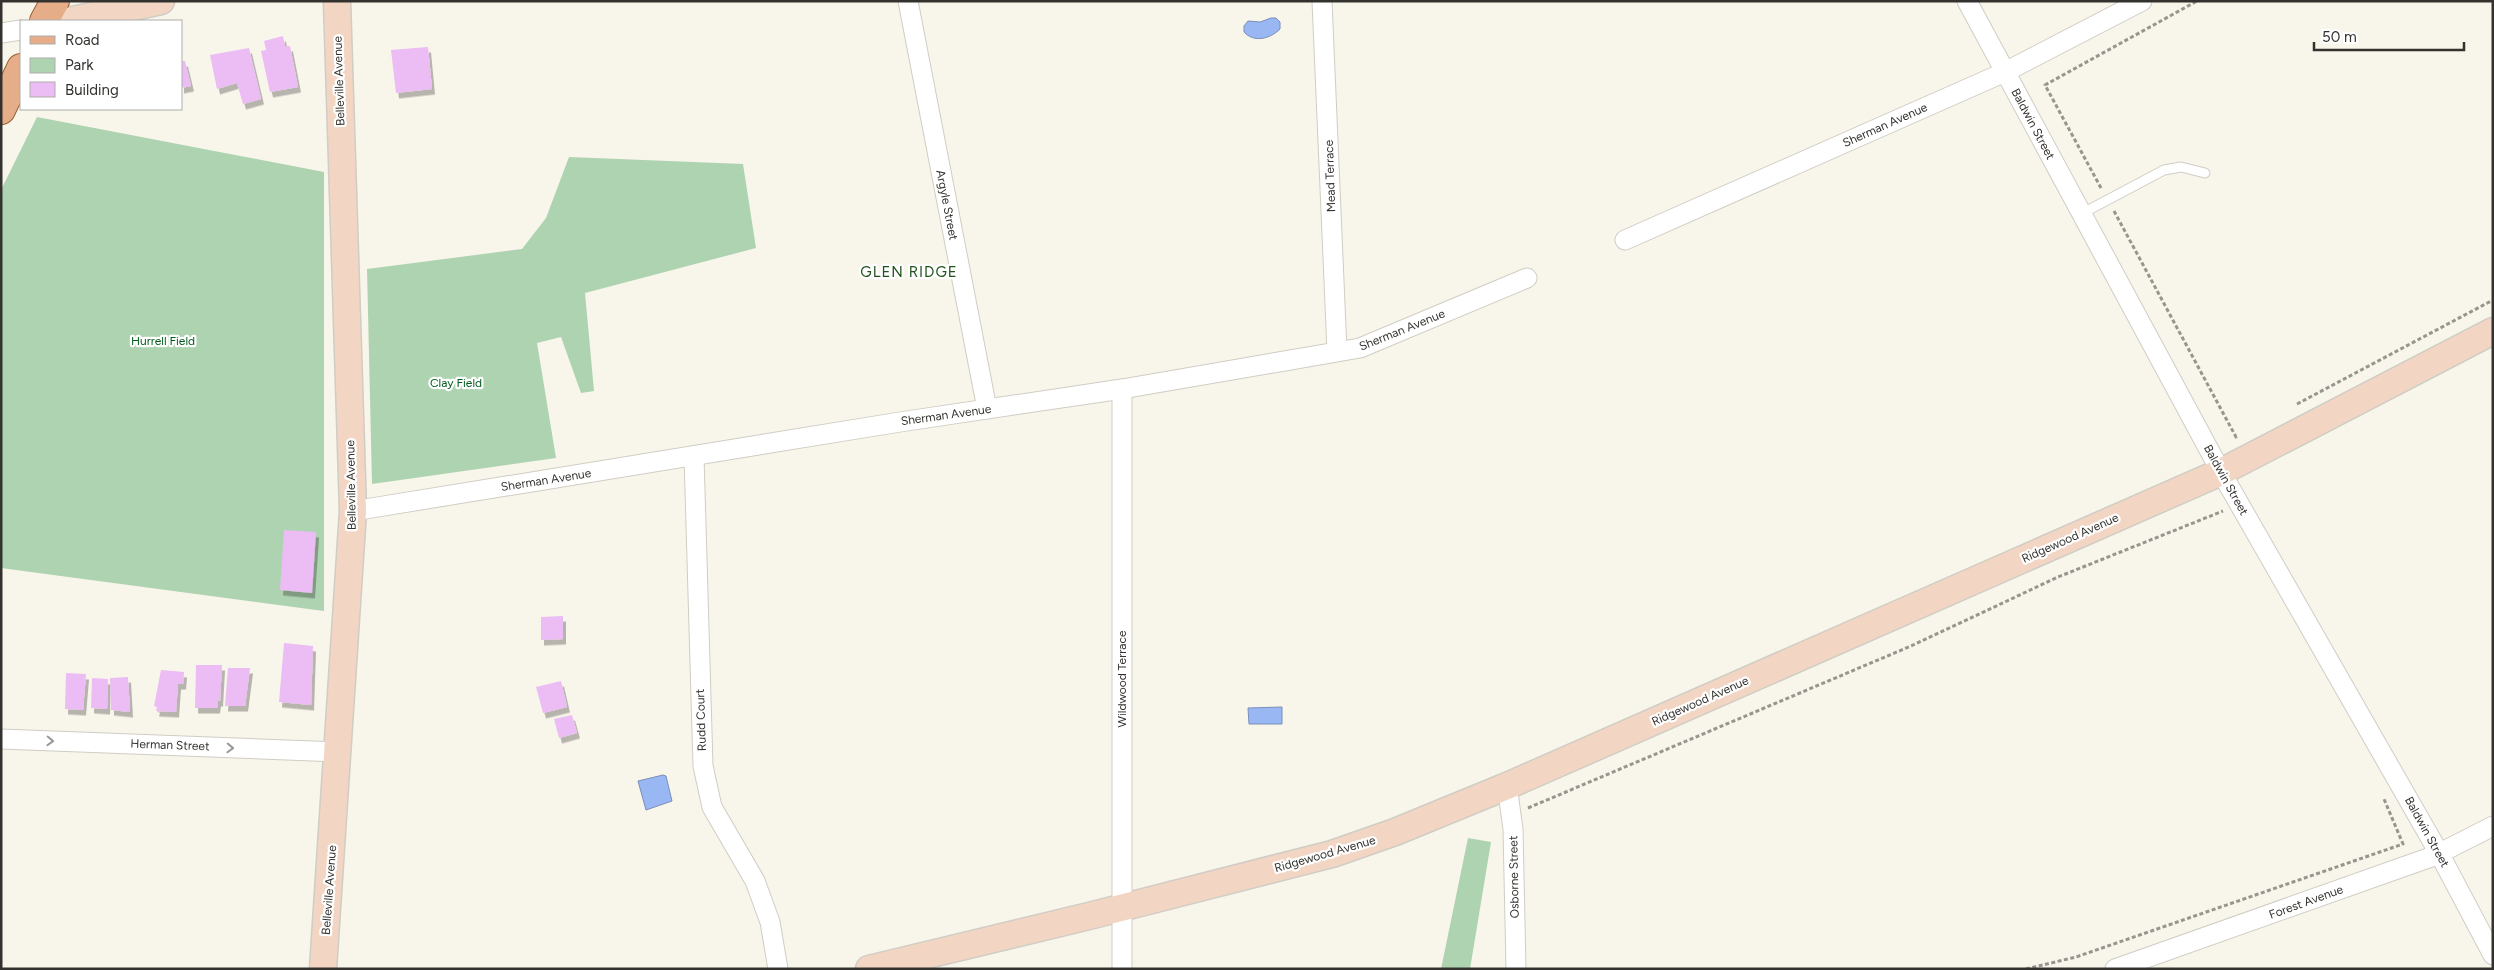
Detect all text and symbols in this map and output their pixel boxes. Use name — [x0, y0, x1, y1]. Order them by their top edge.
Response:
legend — [20, 20, 182, 110]
scale bar — [2314, 20, 2464, 52]
text: 50 m — [2322, 28, 2357, 46]
text: Road — [65, 31, 100, 49]
street label: Belleville Avenue — [330, 35, 348, 126]
text: Park — [65, 56, 94, 74]
text: Building — [65, 81, 119, 99]
street label: Baldwin Street — [2008, 86, 2058, 162]
street label: Sherman Avenue — [1840, 100, 1930, 150]
street label: Mead Terrace — [1322, 139, 1338, 212]
street label: Argyle Street — [933, 169, 961, 242]
district label: GLEN RIDGE — [860, 263, 958, 281]
street label: Sherman Avenue — [1357, 306, 1447, 354]
park label: Hurrell Field — [131, 334, 195, 348]
park label: Clay Field — [430, 376, 482, 390]
street label: Sherman Avenue — [900, 402, 993, 428]
street label: Belleville Avenue — [343, 439, 359, 530]
street label: Baldwin Street — [2201, 442, 2251, 518]
street label: Sherman Avenue — [500, 466, 593, 494]
street label: Ridgewood Avenue — [2019, 510, 2121, 566]
street label: Wildwood Terrace — [1115, 630, 1129, 727]
street label: Ridgewood Avenue — [1649, 673, 1751, 729]
street label: Rudd Court — [693, 688, 709, 751]
one-way arrow — [46, 736, 54, 746]
street label: Herman Street — [130, 737, 210, 753]
one-way arrow — [226, 742, 234, 753]
street label: Baldwin Street — [2402, 794, 2452, 870]
street label: Ridgewood Avenue — [1273, 833, 1378, 875]
street label: Osborne Street — [1506, 835, 1522, 918]
street label: Belleville Avenue — [319, 844, 339, 935]
street label: Forest Avenue — [2267, 882, 2345, 922]

